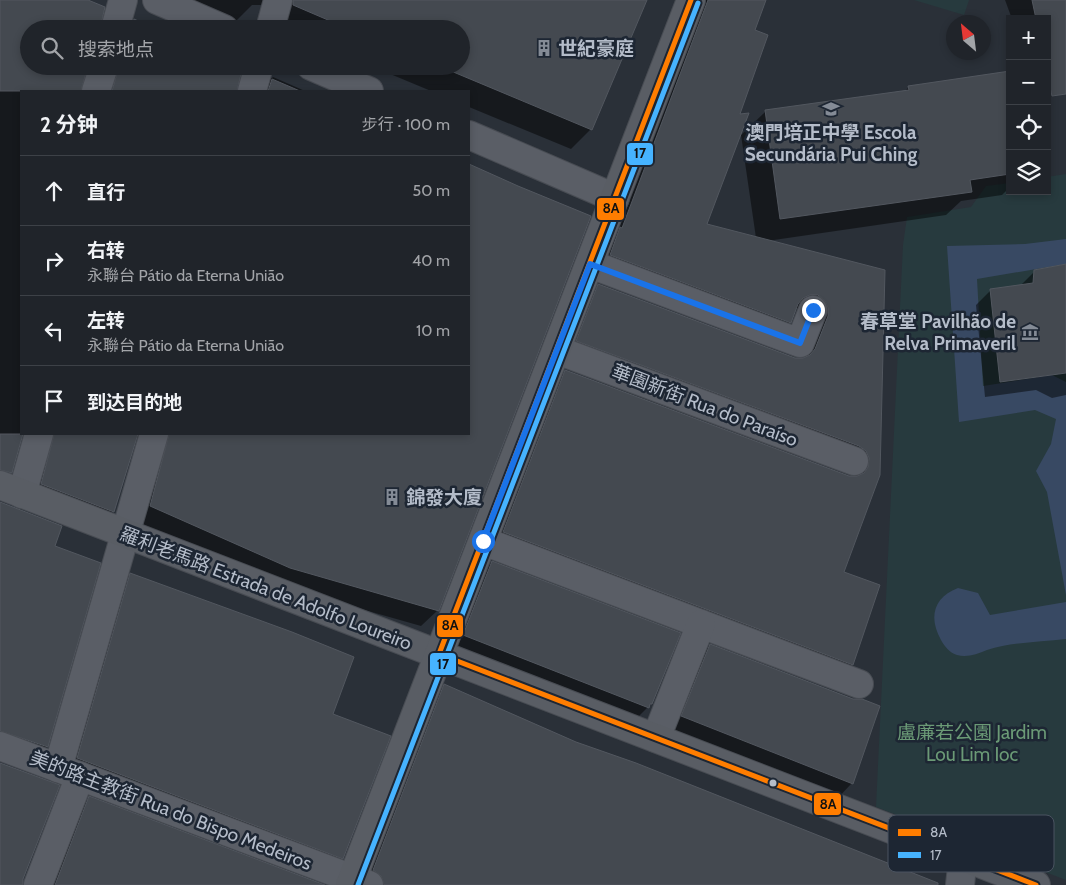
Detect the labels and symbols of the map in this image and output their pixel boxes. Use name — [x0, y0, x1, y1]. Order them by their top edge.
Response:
north arrow — [946, 15, 991, 60]
place label: 世紀豪庭 — [558, 37, 634, 60]
building icon: 世紀豪庭 — [534, 38, 554, 58]
school or university icon: 澳門培正中學 Escola Secundária Pui Ching — [821, 99, 841, 119]
place label: 澳門培正中學 Escola Secundária Pui Ching — [745, 121, 918, 166]
line badge: 17 — [626, 142, 654, 166]
text: 17 — [634, 144, 647, 162]
line badge: 8A — [596, 197, 625, 221]
text: 8A — [602, 199, 620, 217]
route end — [802, 299, 825, 322]
place label: 春草堂 Pavilhão de Relva Primaveril — [860, 310, 1016, 355]
museum icon: 春草堂 Pavilhão de Relva Primaveril — [1020, 322, 1040, 342]
street label: 華園新街 Rua do Paraíso — [609, 359, 801, 452]
place label: 錦發大廈 — [406, 486, 482, 509]
building icon: 錦發大廈 — [382, 487, 402, 507]
street label: 羅利老馬路 Estrada de Adolfo Loureiro — [117, 522, 415, 655]
route start — [472, 530, 495, 553]
line badge: 8A — [436, 614, 464, 638]
text: 8A — [441, 616, 459, 634]
line badge: 17 — [429, 652, 457, 676]
text: 17 — [437, 655, 450, 673]
park label: 盧廉若公園 Jardim Lou Lim Ioc — [897, 721, 1047, 766]
street label: 美的路主教街 Rua do Bispo Medeiros — [27, 746, 315, 875]
unlabelled marker — [768, 778, 778, 788]
line badge: 8A — [813, 792, 842, 816]
text: 8A — [819, 795, 837, 813]
legend — [888, 815, 1054, 872]
text: 8A — [930, 823, 947, 841]
text: 17 — [930, 846, 942, 864]

